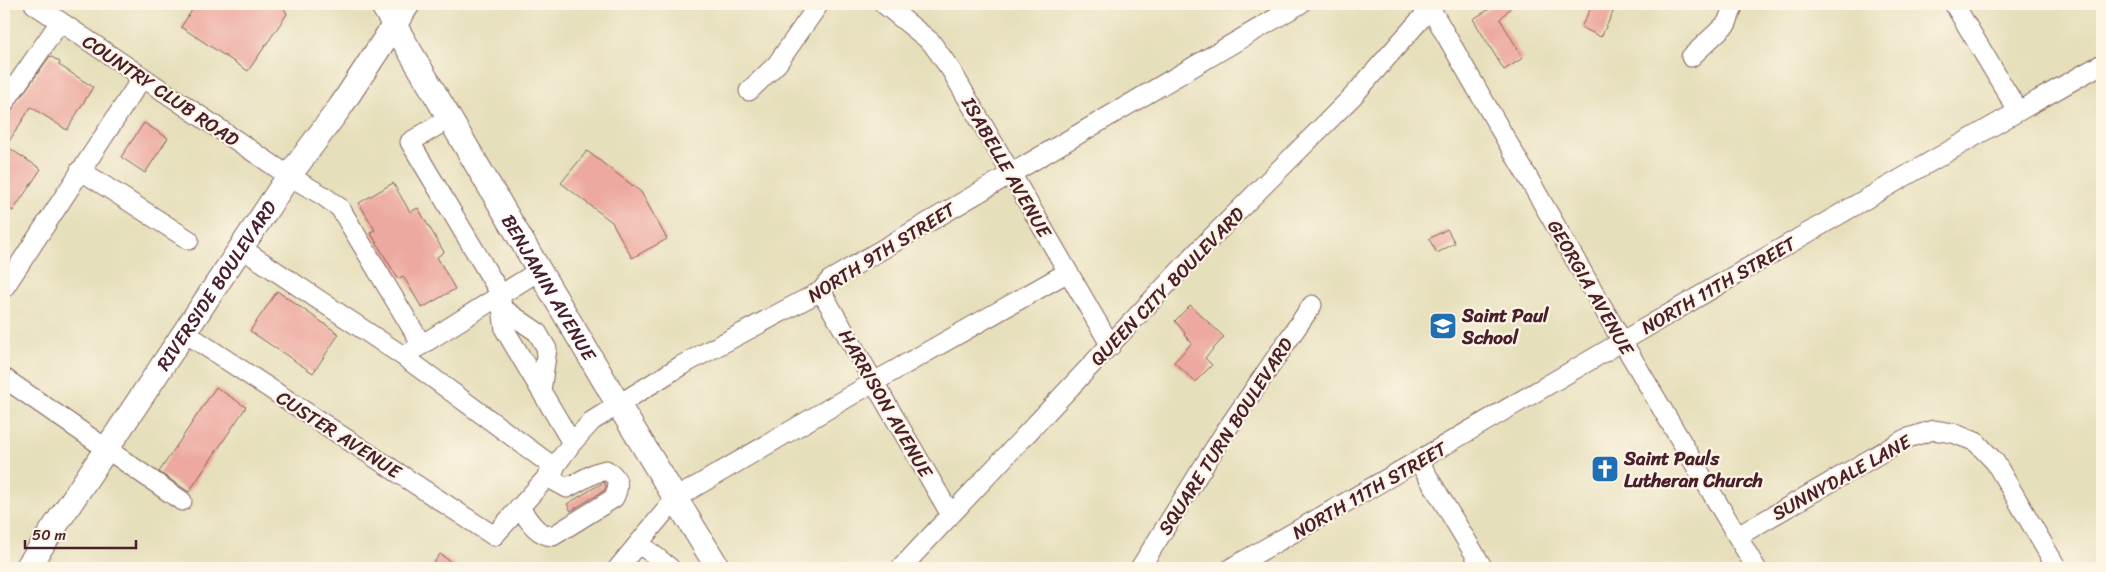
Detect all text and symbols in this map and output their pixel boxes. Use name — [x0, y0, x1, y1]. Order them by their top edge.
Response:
street label: COUNTRY CLUB ROAD — [75, 25, 247, 156]
street label: ISABELLE AVENUE — [952, 90, 1061, 245]
street label: RIVERSIDE BOULEVARD — [147, 193, 286, 378]
street label: NORTH 9TH STREET — [800, 193, 963, 311]
street label: QUEEN CITY BOULEVARD — [1082, 198, 1253, 374]
street label: BENJAMIN AVENUE — [492, 208, 606, 369]
street label: GEORGIA AVENUE — [1538, 213, 1644, 363]
street label: NORTH 11TH STREET — [1634, 227, 1803, 343]
place label: Saint Paul School — [1461, 299, 1549, 354]
school or university icon: Saint Paul School — [1428, 311, 1458, 341]
street label: HARRISON AVENUE — [829, 323, 942, 485]
street label: SQUARE TURN BOULEVARD — [1149, 330, 1302, 542]
street label: CUSTER AVENUE — [270, 382, 409, 488]
street label: SUNNYDALE LANE — [1766, 425, 1918, 529]
street label: NORTH 11TH STREET — [1285, 432, 1454, 548]
place label: Saint Pauls Lutheran Church — [1623, 442, 1763, 497]
church icon: Saint Pauls Lutheran Church — [1590, 454, 1620, 484]
scale bar — [25, 517, 136, 549]
text: 50 m — [32, 522, 67, 548]

